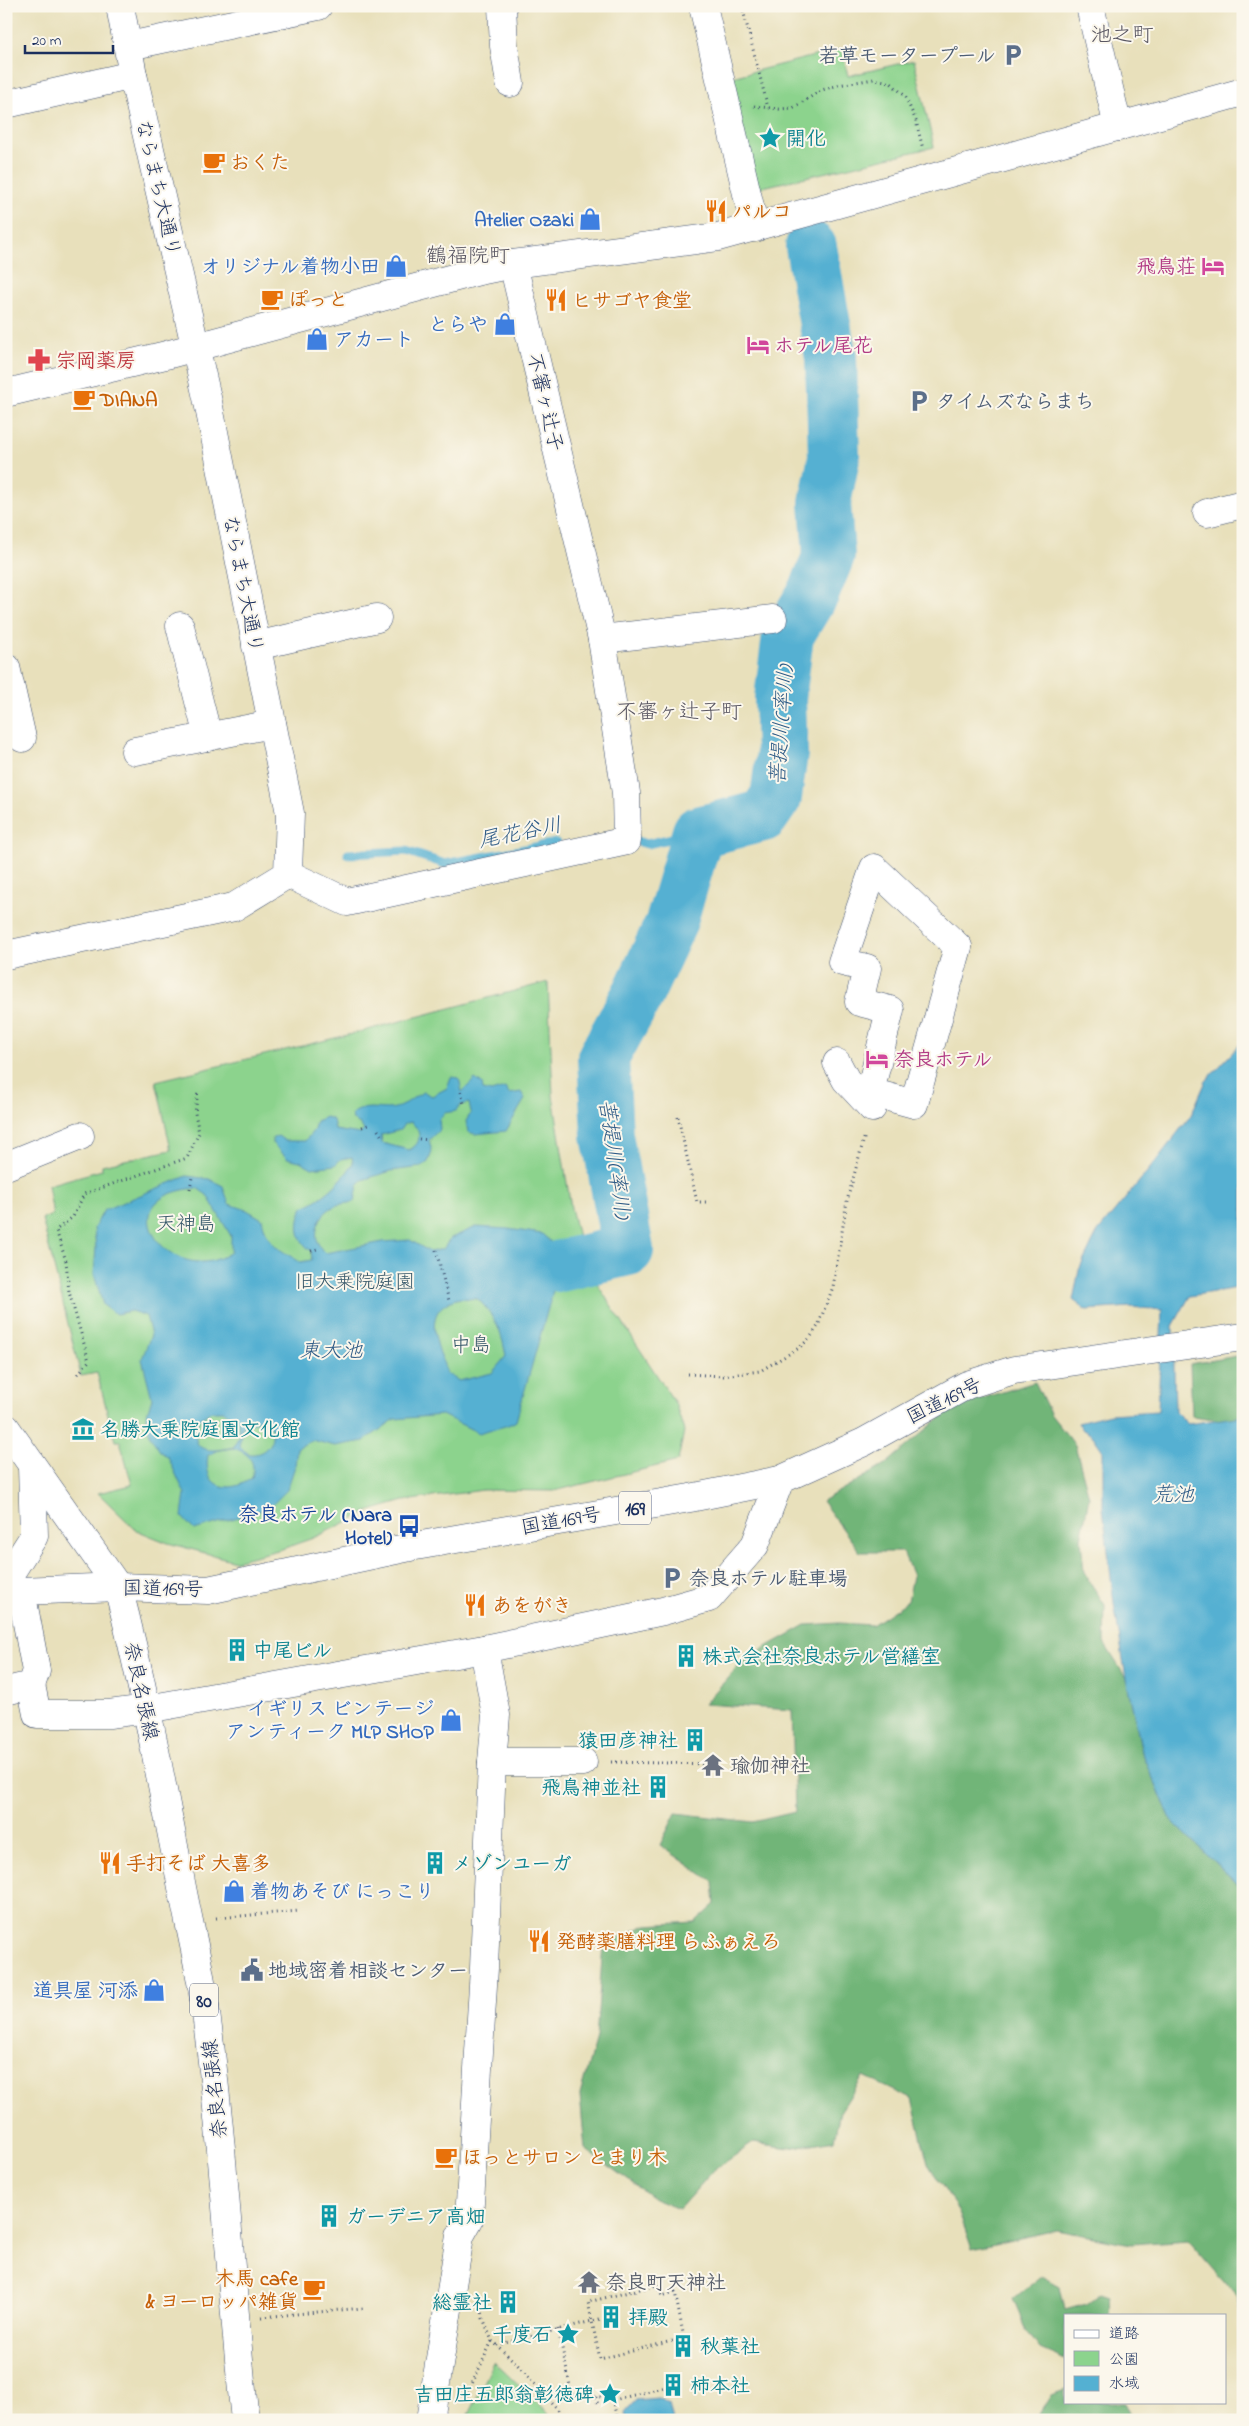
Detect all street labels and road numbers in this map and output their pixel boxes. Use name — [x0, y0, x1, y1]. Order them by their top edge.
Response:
street label: ならまち大通り — [127, 117, 186, 260]
street label: 不審ヶ辻子 — [518, 351, 569, 455]
street label: ならまち大通り — [214, 513, 269, 656]
street label: 国道169号 — [902, 1371, 988, 1433]
road number: 169 — [619, 1492, 651, 1525]
street label: 国道169号 — [519, 1501, 604, 1544]
street label: 国道169号 — [122, 1575, 204, 1606]
street label: 奈良名張線 — [115, 1640, 164, 1743]
road number: 80 — [190, 1984, 218, 2016]
street label: 奈良名張線 — [197, 2037, 236, 2140]

